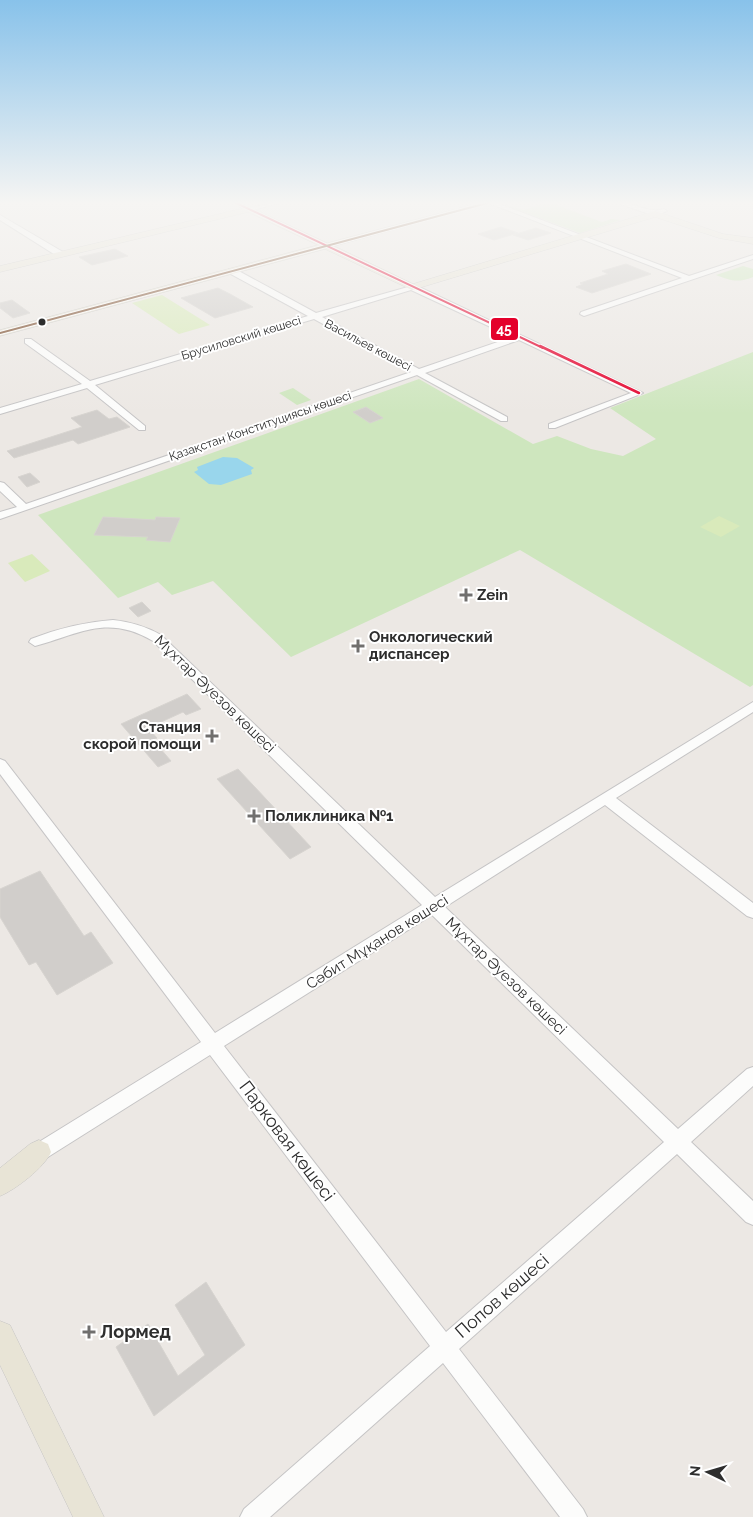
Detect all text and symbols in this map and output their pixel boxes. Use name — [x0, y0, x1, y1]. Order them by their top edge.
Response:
street label: Брусиловский көшесі — [179, 313, 303, 363]
street label: Васильев көшесі — [322, 316, 414, 374]
unlabelled marker — [37, 317, 47, 327]
line badge: 45 — [490, 317, 519, 341]
text: 45 — [496, 321, 512, 337]
street label: Қазақстан Конституциясы көшесі — [167, 388, 353, 464]
place label: Zein — [477, 586, 508, 604]
marker: Zein — [459, 588, 473, 602]
place label: Онкологический диспансер — [369, 628, 493, 663]
street label: Мұхтар Әуезов көшесі — [151, 631, 279, 757]
marker: Онкологический диспансер — [351, 639, 365, 653]
place label: Станция скорой помощи — [83, 718, 201, 753]
marker: Станция скорой помощи — [205, 729, 219, 743]
place label: Поликлиника №1 — [265, 807, 394, 825]
marker: Поликлиника №1 — [247, 809, 261, 823]
street label: Сәбит Мұқанов көшесі — [303, 891, 451, 993]
street label: Мұхтар Әуезов көшесі — [442, 913, 570, 1039]
street label: Парковая көшесі — [235, 1076, 339, 1205]
street label: Попов көшесі — [451, 1249, 553, 1342]
place label: Лормед — [100, 1321, 171, 1342]
marker: Лормед — [82, 1325, 96, 1339]
north arrow — [683, 1447, 733, 1497]
text: N — [687, 1465, 703, 1477]

